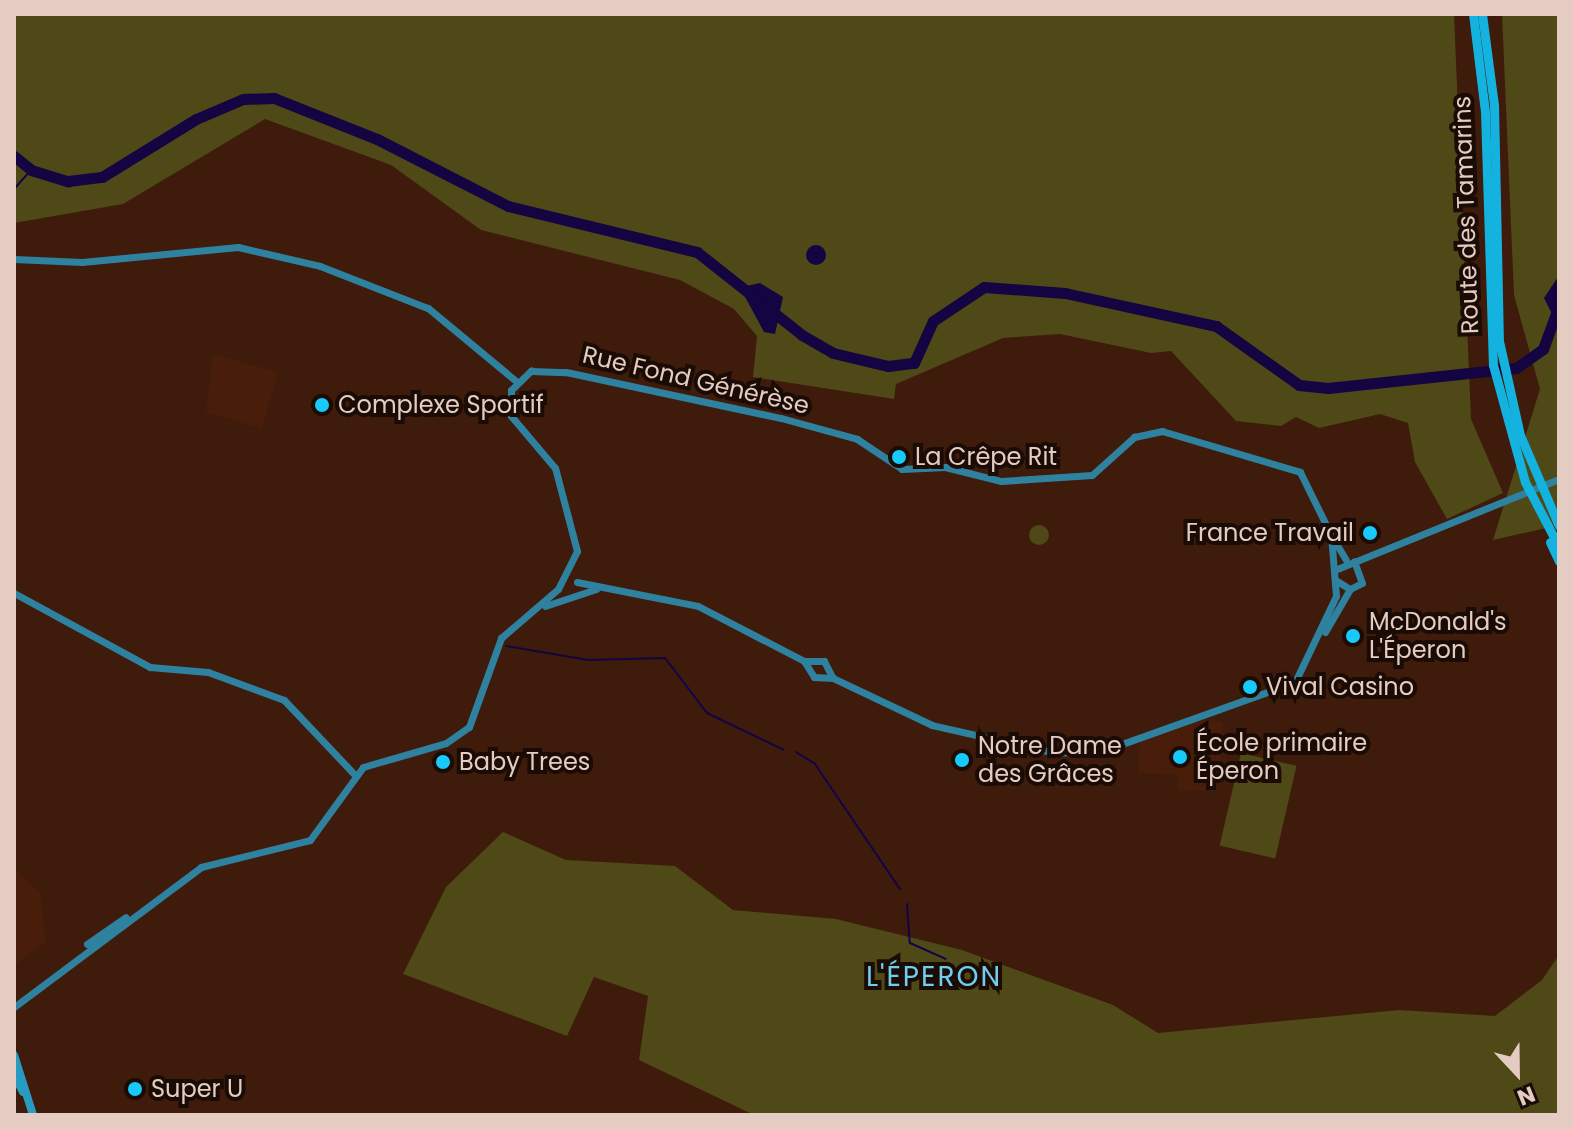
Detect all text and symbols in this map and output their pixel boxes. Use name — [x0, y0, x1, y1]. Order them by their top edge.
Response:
street label: Route des Tamarins — [1447, 95, 1485, 335]
street label: Rue Fond Générèse — [580, 340, 812, 420]
place label: Complexe Sportif — [338, 391, 544, 419]
marker: Complexe Sportif — [313, 396, 331, 414]
place label: La Crêpe Rit — [915, 443, 1057, 471]
marker: La Crêpe Rit — [890, 448, 908, 466]
place label: France Travail — [1186, 519, 1354, 547]
marker: France Travail — [1361, 524, 1379, 542]
place label: McDonald's L'Éperon — [1369, 608, 1507, 664]
marker: McDonald's L'Éperon — [1344, 627, 1362, 645]
place label: Vival Casino — [1266, 673, 1414, 701]
marker: Vival Casino — [1241, 678, 1259, 696]
place label: École primaire Éperon — [1196, 729, 1367, 785]
place label: Notre Dame des Grâces — [978, 732, 1122, 788]
place label: Baby Trees — [459, 748, 590, 776]
marker: École primaire Éperon — [1171, 748, 1189, 766]
marker: Notre Dame des Grâces — [953, 751, 971, 769]
marker: Baby Trees — [434, 753, 452, 771]
district label: L'ÉPERON — [866, 960, 1002, 994]
north arrow — [1477, 1033, 1557, 1113]
place label: Super U — [151, 1075, 243, 1103]
text: N — [1513, 1078, 1540, 1113]
marker: Super U — [126, 1080, 144, 1098]

